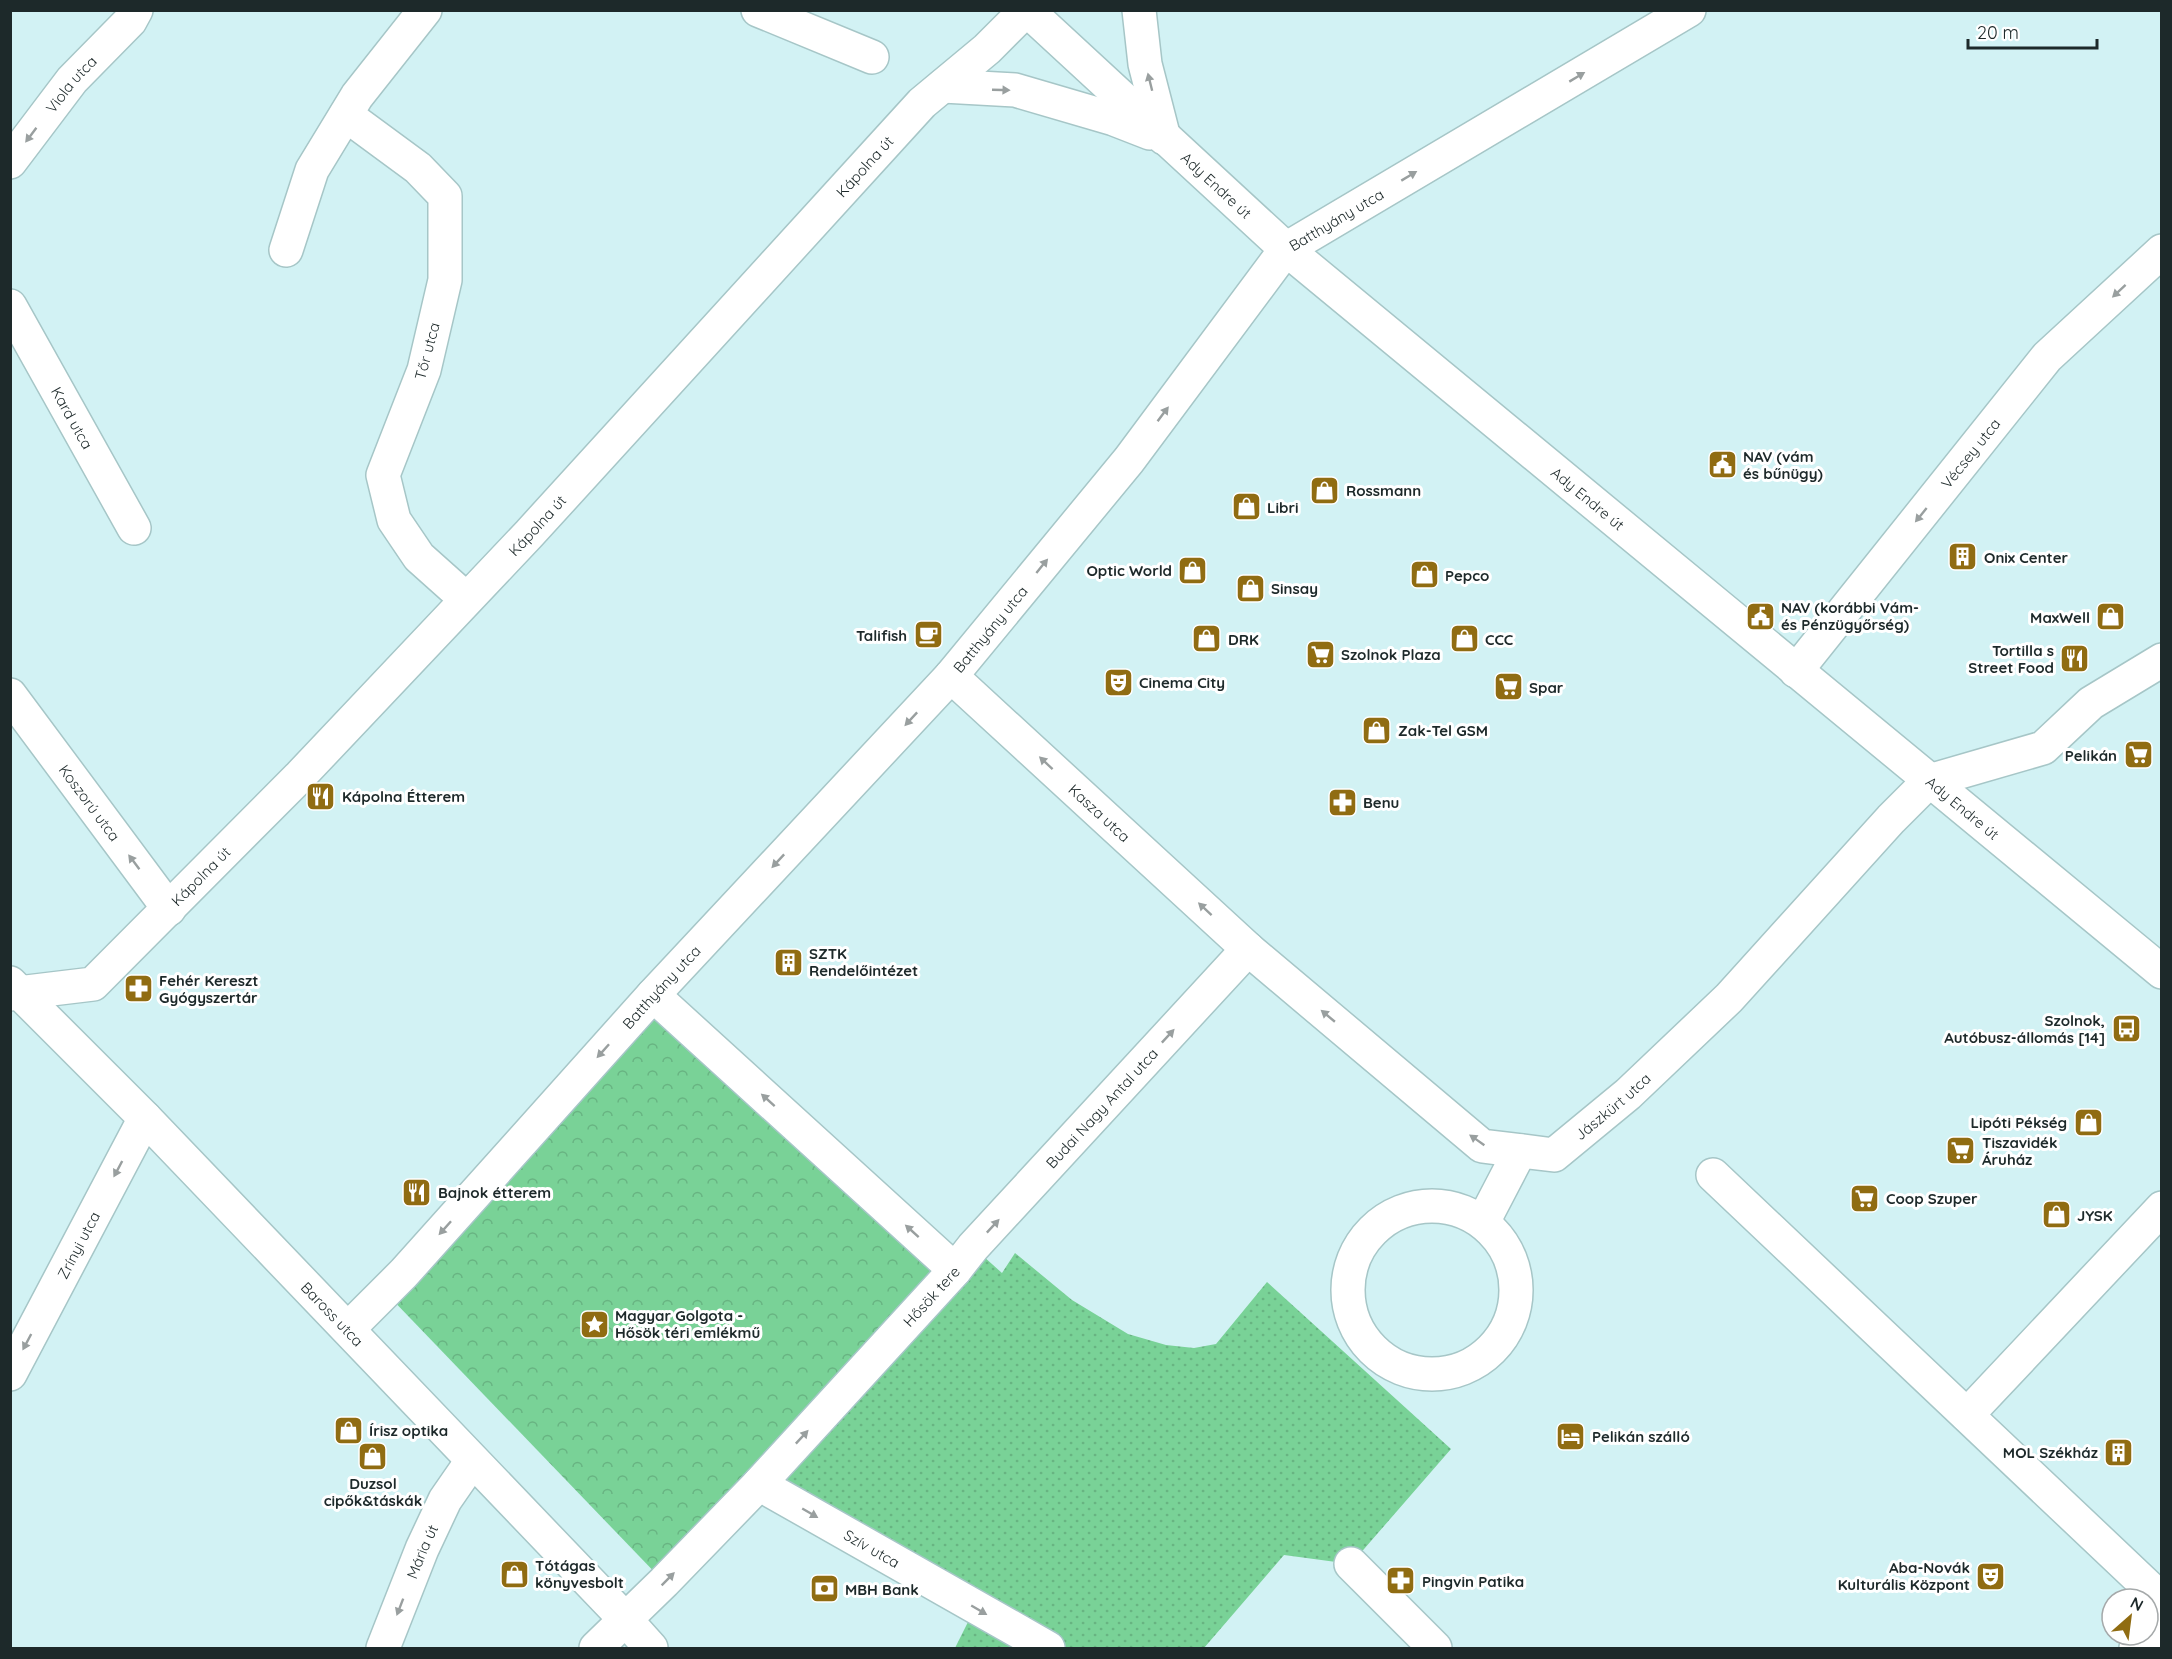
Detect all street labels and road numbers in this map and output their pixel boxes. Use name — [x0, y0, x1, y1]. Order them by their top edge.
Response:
street label: Viola utca — [41, 51, 100, 116]
street label: Kápolna út — [832, 132, 897, 201]
street label: Ady Endre út — [1177, 148, 1256, 222]
street label: Batthyány utca — [1285, 184, 1387, 255]
street label: Tőr utca — [410, 320, 444, 382]
street label: Kard utca — [47, 383, 97, 452]
street label: Vécsey utca — [1936, 414, 2004, 492]
street label: Ady Endre út — [1547, 462, 1629, 534]
street label: Kápolna út — [504, 491, 570, 560]
street label: Batthyány utca — [949, 582, 1031, 676]
street label: Koszorú utca — [55, 760, 125, 845]
street label: Ady Endre út — [1922, 772, 2003, 843]
street label: Kasza utca — [1065, 780, 1135, 846]
street label: Kápolna út — [167, 842, 234, 910]
street label: Batthyány utca — [618, 941, 704, 1032]
street label: Budai Nagy Antal utca — [1041, 1044, 1161, 1172]
street label: Jászkürt utca — [1571, 1068, 1654, 1144]
street label: Zrínyi utca — [53, 1208, 104, 1282]
street label: Hősök tere — [899, 1262, 964, 1330]
street label: Baross utca — [297, 1278, 368, 1350]
street label: Mária út — [402, 1521, 442, 1581]
street label: Szív utca — [841, 1525, 903, 1572]

